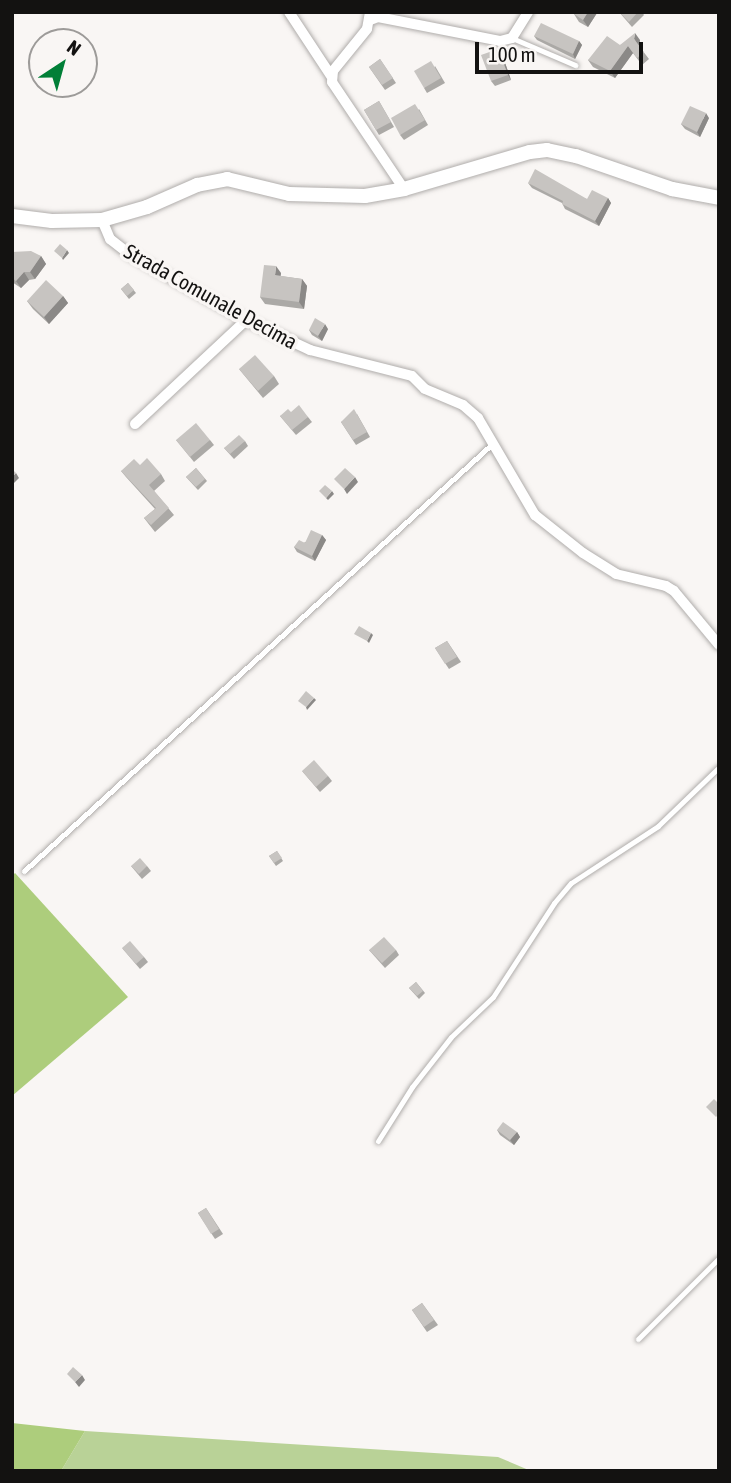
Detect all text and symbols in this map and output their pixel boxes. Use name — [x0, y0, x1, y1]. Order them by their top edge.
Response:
north arrow — [28, 28, 98, 98]
scale bar — [479, 28, 647, 72]
text: N — [63, 35, 85, 60]
text: 100 m — [488, 42, 536, 66]
street label: Strada Comunale Decima — [120, 238, 302, 354]

